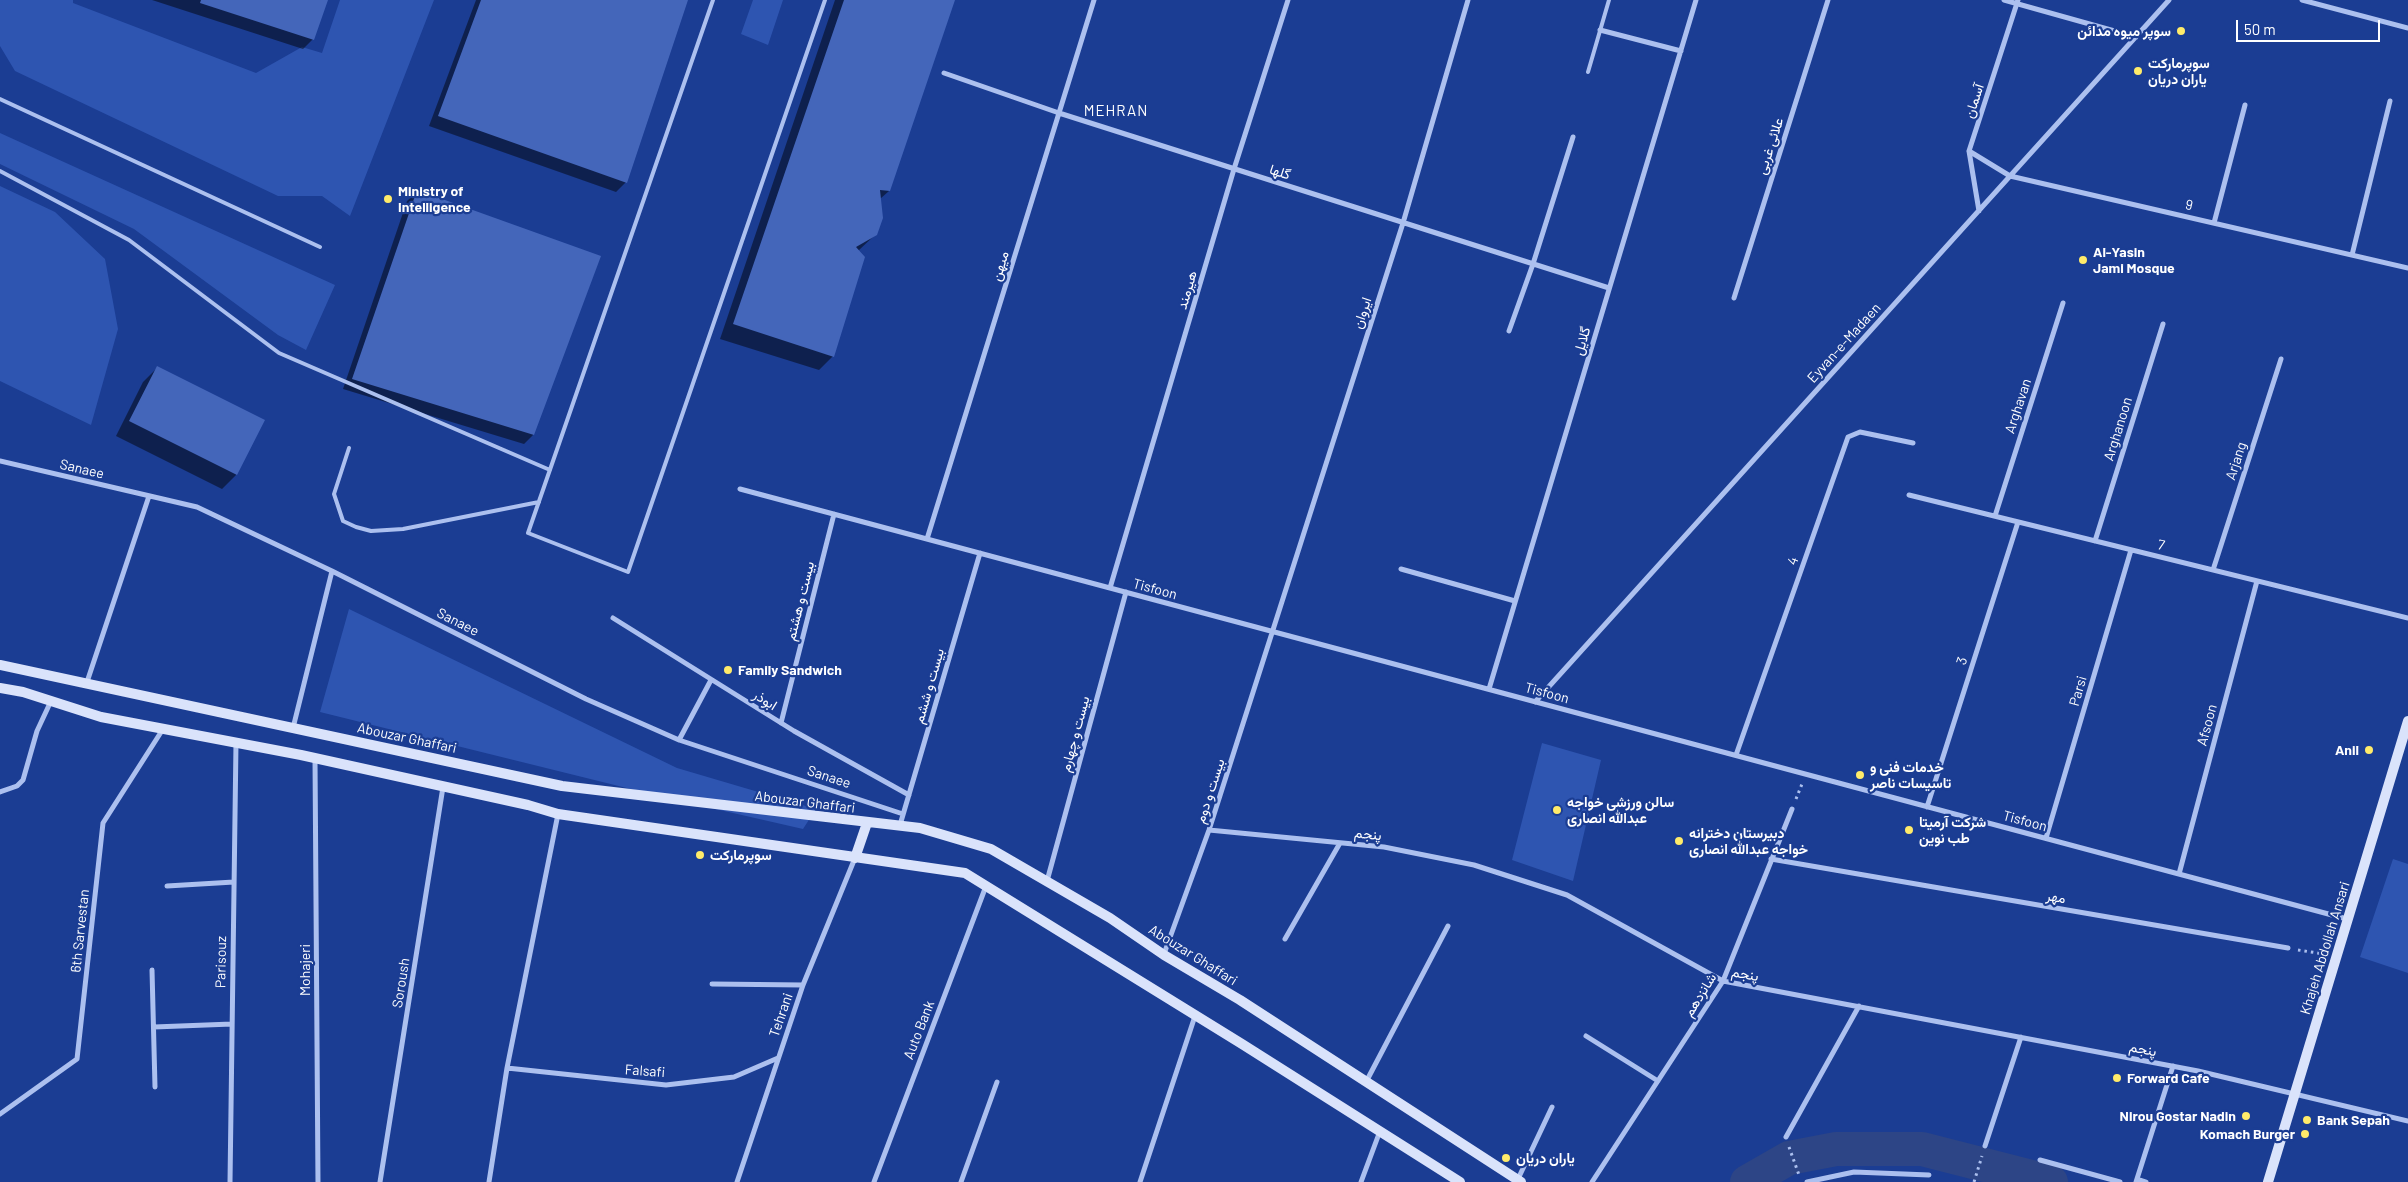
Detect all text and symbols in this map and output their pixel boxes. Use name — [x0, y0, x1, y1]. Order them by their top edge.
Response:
scale bar — [2238, 10, 2382, 42]
text: 50 m — [2244, 20, 2276, 38]
place label: سوپر میوه مدائن — [2077, 23, 2171, 39]
marker: سوپر میوه مدائن — [2175, 25, 2187, 37]
place label: سوپرمارکت یاران دریان — [2148, 55, 2210, 88]
marker: سوپرمارکت یاران دریان — [2132, 65, 2144, 77]
street label: آسمان — [1961, 82, 1987, 120]
district label: MEHRAN — [1083, 102, 1149, 120]
street label: علائی غربی — [1753, 115, 1787, 177]
street label: گلها — [1267, 161, 1293, 183]
place label: Ministry of Intelligence — [398, 183, 471, 216]
marker: Ministry of Intelligence — [382, 193, 394, 205]
street label: 9 — [2184, 196, 2194, 214]
place label: Al-Yasin Jami Mosque — [2093, 244, 2175, 276]
street label: میهن — [988, 249, 1012, 283]
marker: Al-Yasin Jami Mosque — [2077, 254, 2089, 266]
street label: هیرمند — [1174, 269, 1200, 311]
street label: ایروان — [1349, 295, 1375, 331]
street label: Eyvan-e-Madaen — [1804, 300, 1884, 386]
street label: گلایل — [1570, 325, 1594, 357]
street label: Arghavan — [2001, 376, 2035, 436]
street label: Arghanoon — [2100, 395, 2136, 463]
street label: Arjang — [2222, 440, 2250, 482]
street label: Sanaee — [58, 456, 106, 482]
street label: 7 — [2156, 536, 2166, 554]
street label: 4 — [1784, 555, 1802, 567]
street label: بیست و هشتم — [782, 560, 818, 642]
street label: Tisfoon — [1131, 575, 1179, 603]
street label: Sanaee — [434, 604, 482, 640]
street label: بیست و ششم — [910, 646, 948, 726]
street label: 3 — [1953, 655, 1971, 667]
place label: Family Sandwich — [738, 662, 842, 678]
marker: Family Sandwich — [722, 664, 734, 676]
street label: Parsi — [2066, 674, 2090, 708]
street label: Tisfoon — [1523, 679, 1571, 707]
street label: ابوذر — [750, 686, 780, 714]
street label: بیست و چهارم — [1057, 694, 1093, 774]
street label: Afsoon — [2193, 702, 2221, 748]
street label: Abouzar Ghaffari — [356, 719, 458, 757]
place label: Anil — [2335, 742, 2359, 758]
marker: Anil — [2363, 744, 2375, 756]
street label: بیست و دوم — [1192, 756, 1228, 826]
place label: خدمات فنی و تاسیسات ناصر — [1870, 759, 1951, 792]
street label: Sanaee — [805, 762, 853, 792]
marker: خدمات فنی و تاسیسات ناصر — [1854, 769, 1866, 781]
street label: Abouzar Ghaffari — [754, 787, 856, 817]
place label: سالن ورزشی خواجه عبدالله انصاری — [1567, 794, 1674, 826]
marker: سالن ورزشی خواجه عبدالله انصاری — [1551, 804, 1563, 816]
street label: Tisfoon — [2001, 807, 2049, 835]
place label: شرکت آرمیتا طب نوین — [1919, 814, 1986, 846]
street label: پنجم — [1353, 824, 1383, 844]
marker: شرکت آرمیتا طب نوین — [1903, 824, 1915, 836]
place label: دبیرستان دخترانه خواجه عبدالله انصاری — [1689, 825, 1808, 858]
marker: دبیرستان دخترانه خواجه عبدالله انصاری — [1673, 835, 1685, 847]
place label: سوپرمارکت — [710, 847, 772, 863]
marker: سوپرمارکت — [694, 849, 706, 861]
street label: Khajeh Abdollah Ansari — [2297, 879, 2353, 1017]
street label: مهر — [2045, 887, 2067, 907]
street label: 6th Sarvestan — [67, 888, 93, 974]
street label: Abouzar Ghaffari — [1146, 921, 1240, 989]
street label: Parisouz — [212, 936, 230, 988]
street label: Mohajeri — [297, 944, 313, 996]
street label: Soroush — [389, 957, 413, 1009]
street label: پنجم — [1730, 963, 1760, 985]
street label: شانزدهم — [1680, 970, 1720, 1020]
street label: Tehrani — [766, 991, 796, 1039]
street label: Auto Bank — [900, 998, 938, 1062]
street label: پنجم — [2128, 1038, 2158, 1060]
street label: Falsafi — [624, 1061, 666, 1081]
place label: Forward Cafe — [2127, 1070, 2210, 1086]
marker: Forward Cafe — [2111, 1072, 2123, 1084]
place label: Nirou Gostar Nadin — [2120, 1108, 2236, 1124]
marker: Nirou Gostar Nadin — [2240, 1110, 2252, 1122]
place label: Bank Sepah — [2317, 1112, 2390, 1128]
marker: Bank Sepah — [2301, 1114, 2313, 1126]
place label: Komach Burger — [2200, 1126, 2295, 1142]
marker: Komach Burger — [2299, 1128, 2311, 1140]
place label: یاران دریان — [1516, 1150, 1575, 1166]
marker: یاران دریان — [1500, 1152, 1512, 1164]

